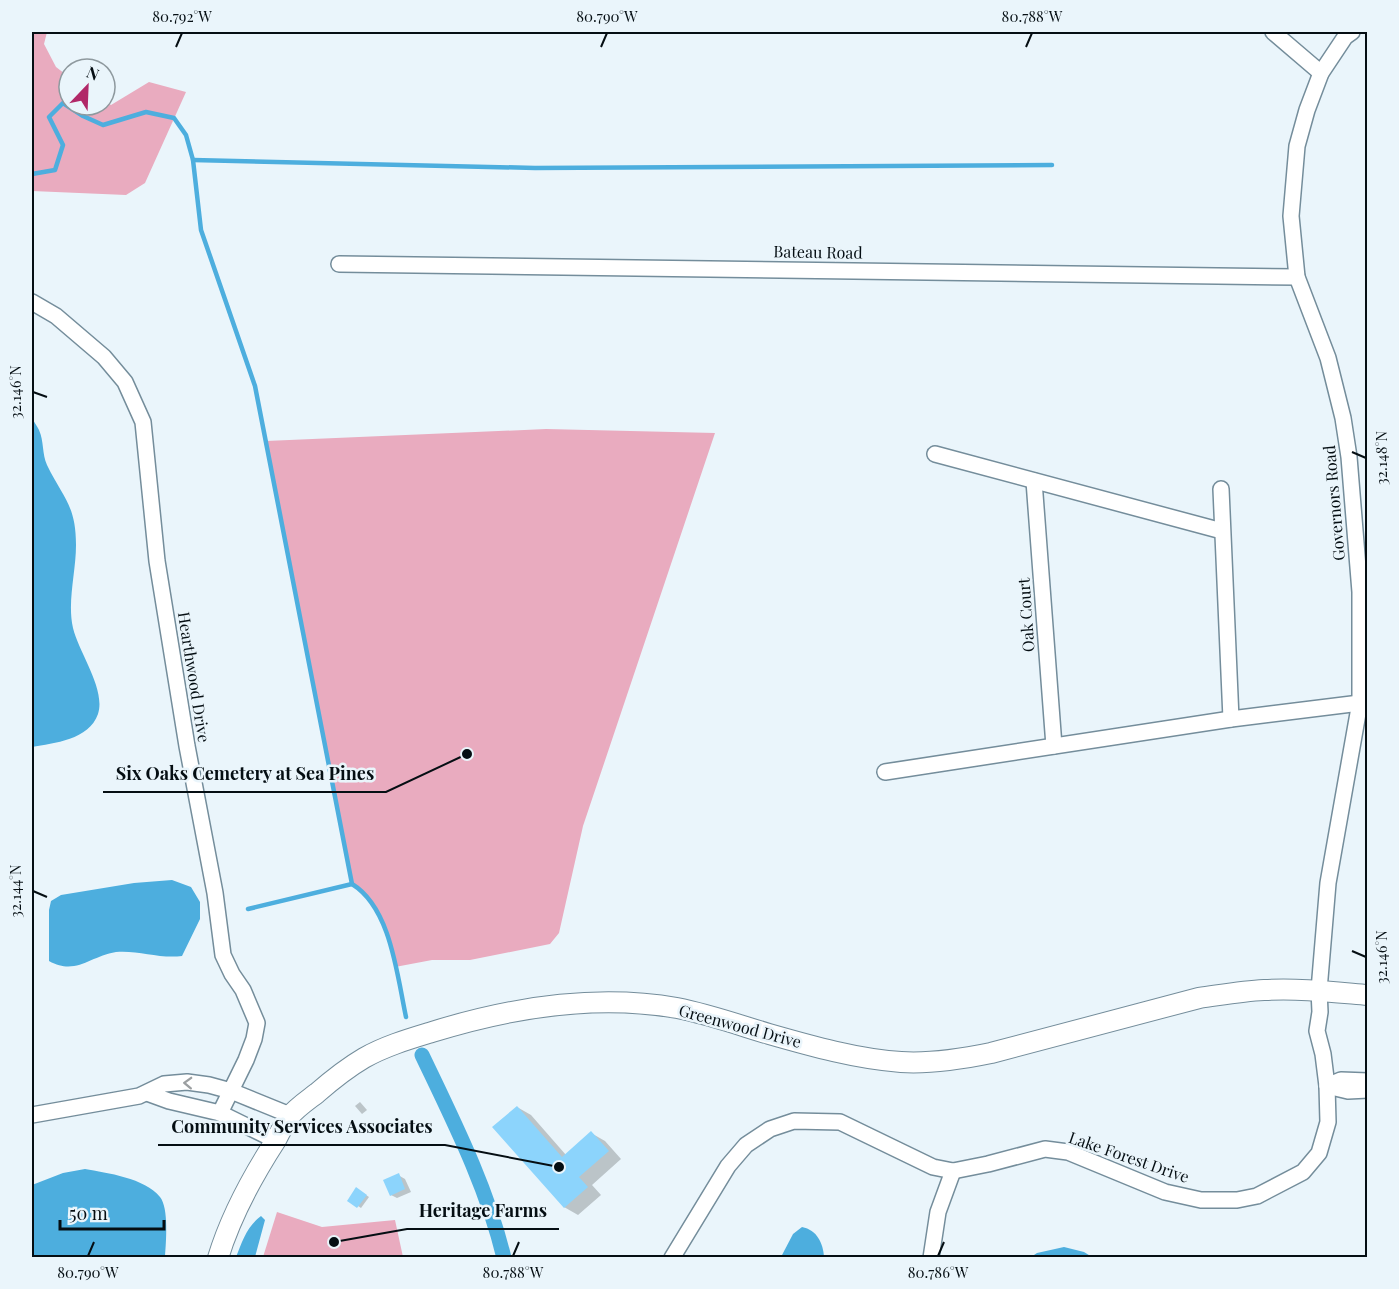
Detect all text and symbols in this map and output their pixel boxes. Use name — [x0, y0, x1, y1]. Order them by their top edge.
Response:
text: 80.792°W — [152, 6, 212, 26]
text: 80.790°W — [576, 6, 638, 26]
text: 80.788°W — [1002, 6, 1063, 26]
north arrow — [57, 57, 117, 117]
text: N — [84, 61, 103, 85]
street label: Bateau Road — [773, 240, 863, 263]
text: 32.146°N — [5, 365, 25, 419]
text: 32.148°N — [1371, 431, 1391, 485]
street label: Governors Road — [1318, 444, 1349, 562]
street label: Oak Court — [1012, 577, 1039, 653]
street label: Hearthwood Drive — [174, 610, 215, 744]
callout: Six Oaks Cemetery at Sea Pines — [103, 756, 386, 792]
text: Six Oaks Cemetery at Sea Pines — [116, 761, 374, 785]
text: 32.144°N — [5, 864, 25, 918]
text: 32.146°N — [1371, 930, 1391, 984]
street label: Greenwood Drive — [677, 999, 804, 1052]
one-way arrow — [184, 1077, 193, 1090]
callout: Community Services Associates — [158, 1109, 445, 1145]
text: Community Services Associates — [171, 1114, 433, 1138]
street label: Lake Forest Drive — [1066, 1126, 1192, 1187]
scale bar — [60, 1193, 164, 1231]
callout: Heritage Farms — [407, 1193, 559, 1229]
text: Heritage Farms — [419, 1198, 547, 1222]
text: 50 m — [69, 1201, 108, 1225]
text: 80.790°W — [57, 1262, 119, 1282]
text: 80.788°W — [483, 1262, 544, 1282]
text: 80.786°W — [908, 1262, 969, 1282]

